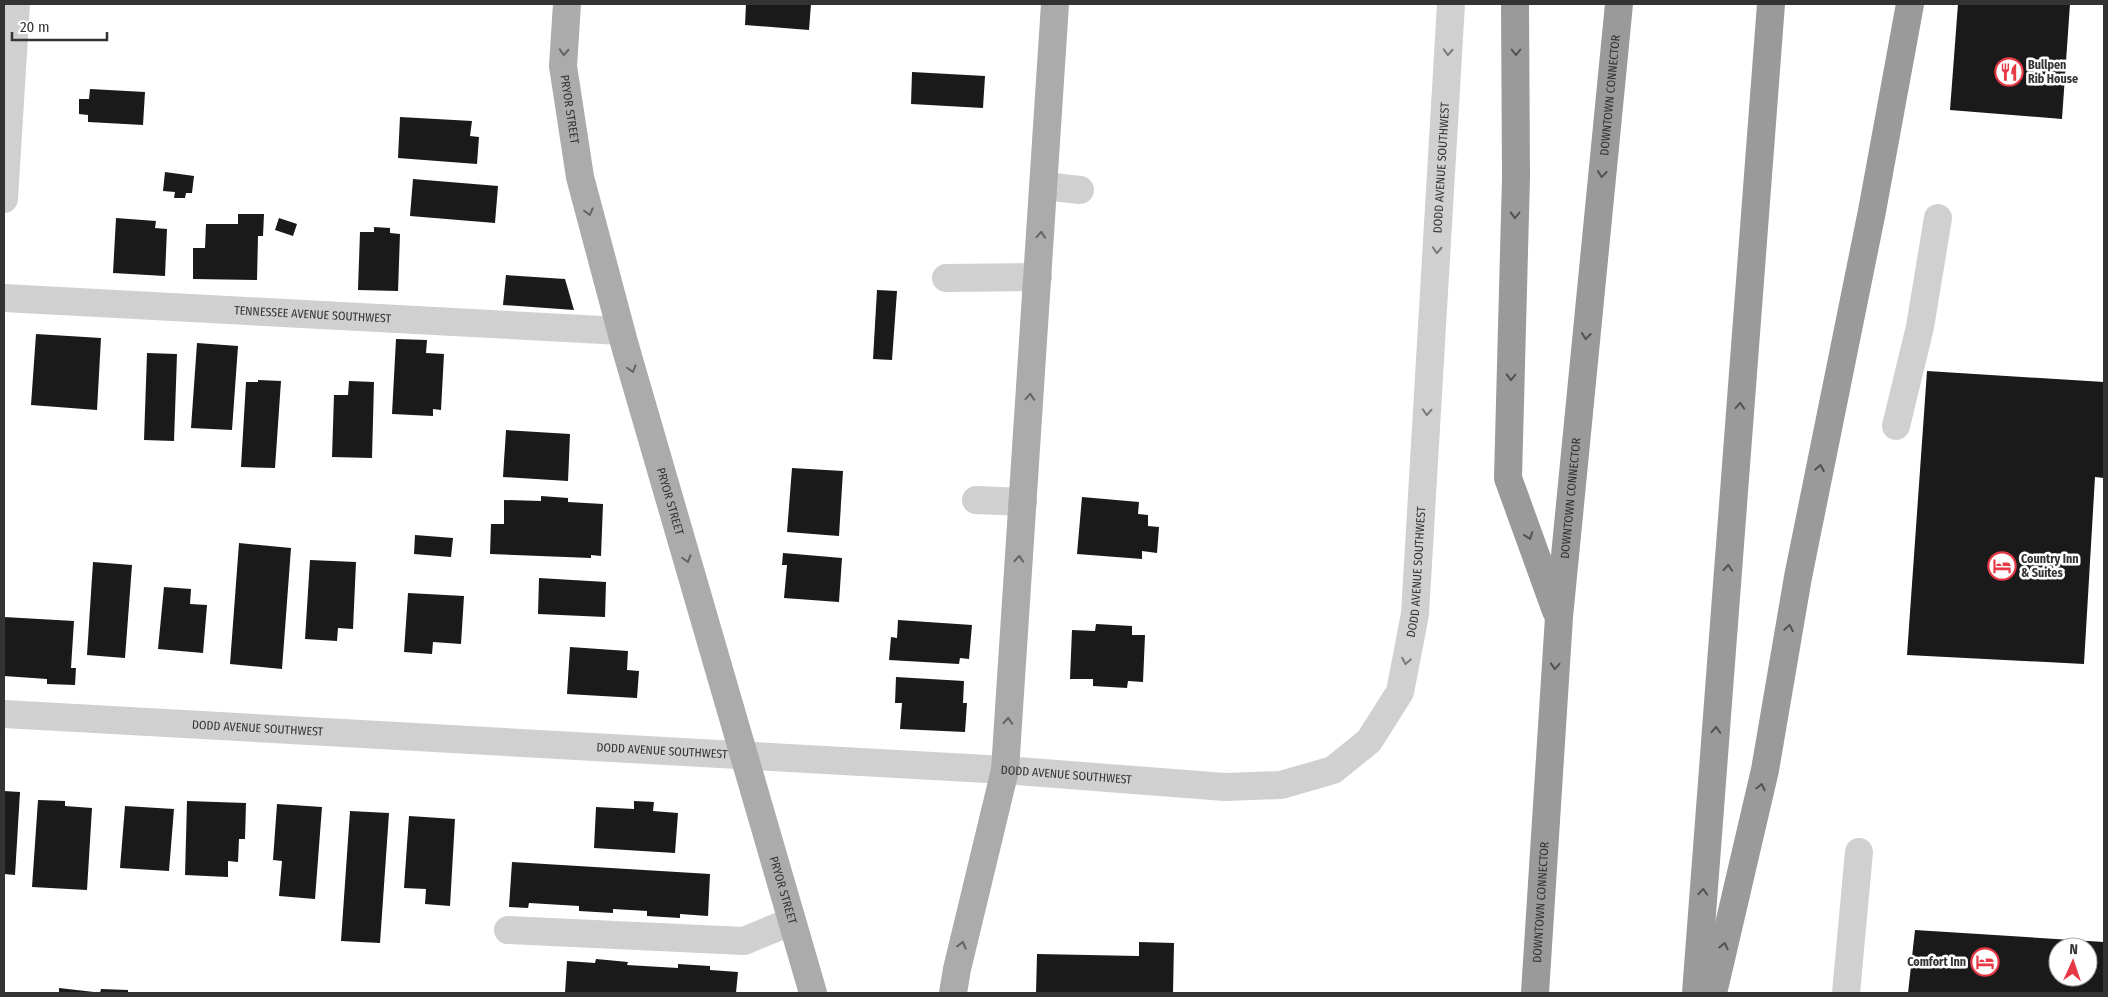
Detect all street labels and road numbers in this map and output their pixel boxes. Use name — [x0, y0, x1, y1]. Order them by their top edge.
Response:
street label: DOWNTOWN CONNECTOR — [1597, 34, 1623, 156]
street label: PRYOR STREET — [557, 74, 582, 145]
street label: DODD AVENUE SOUTHWEST — [1430, 101, 1452, 234]
street label: TENNESSEE AVENUE SOUTHWEST — [234, 303, 392, 326]
street label: DOWNTOWN CONNECTOR — [1558, 437, 1584, 559]
street label: PRYOR STREET — [654, 466, 687, 537]
street label: DODD AVENUE SOUTHWEST — [1404, 506, 1428, 639]
street label: DODD AVENUE SOUTHWEST — [192, 718, 324, 739]
street label: DODD AVENUE SOUTHWEST — [596, 740, 728, 761]
street label: DODD AVENUE SOUTHWEST — [1000, 763, 1133, 787]
street label: DOWNTOWN CONNECTOR — [1530, 841, 1552, 963]
street label: PRYOR STREET — [767, 855, 800, 926]

